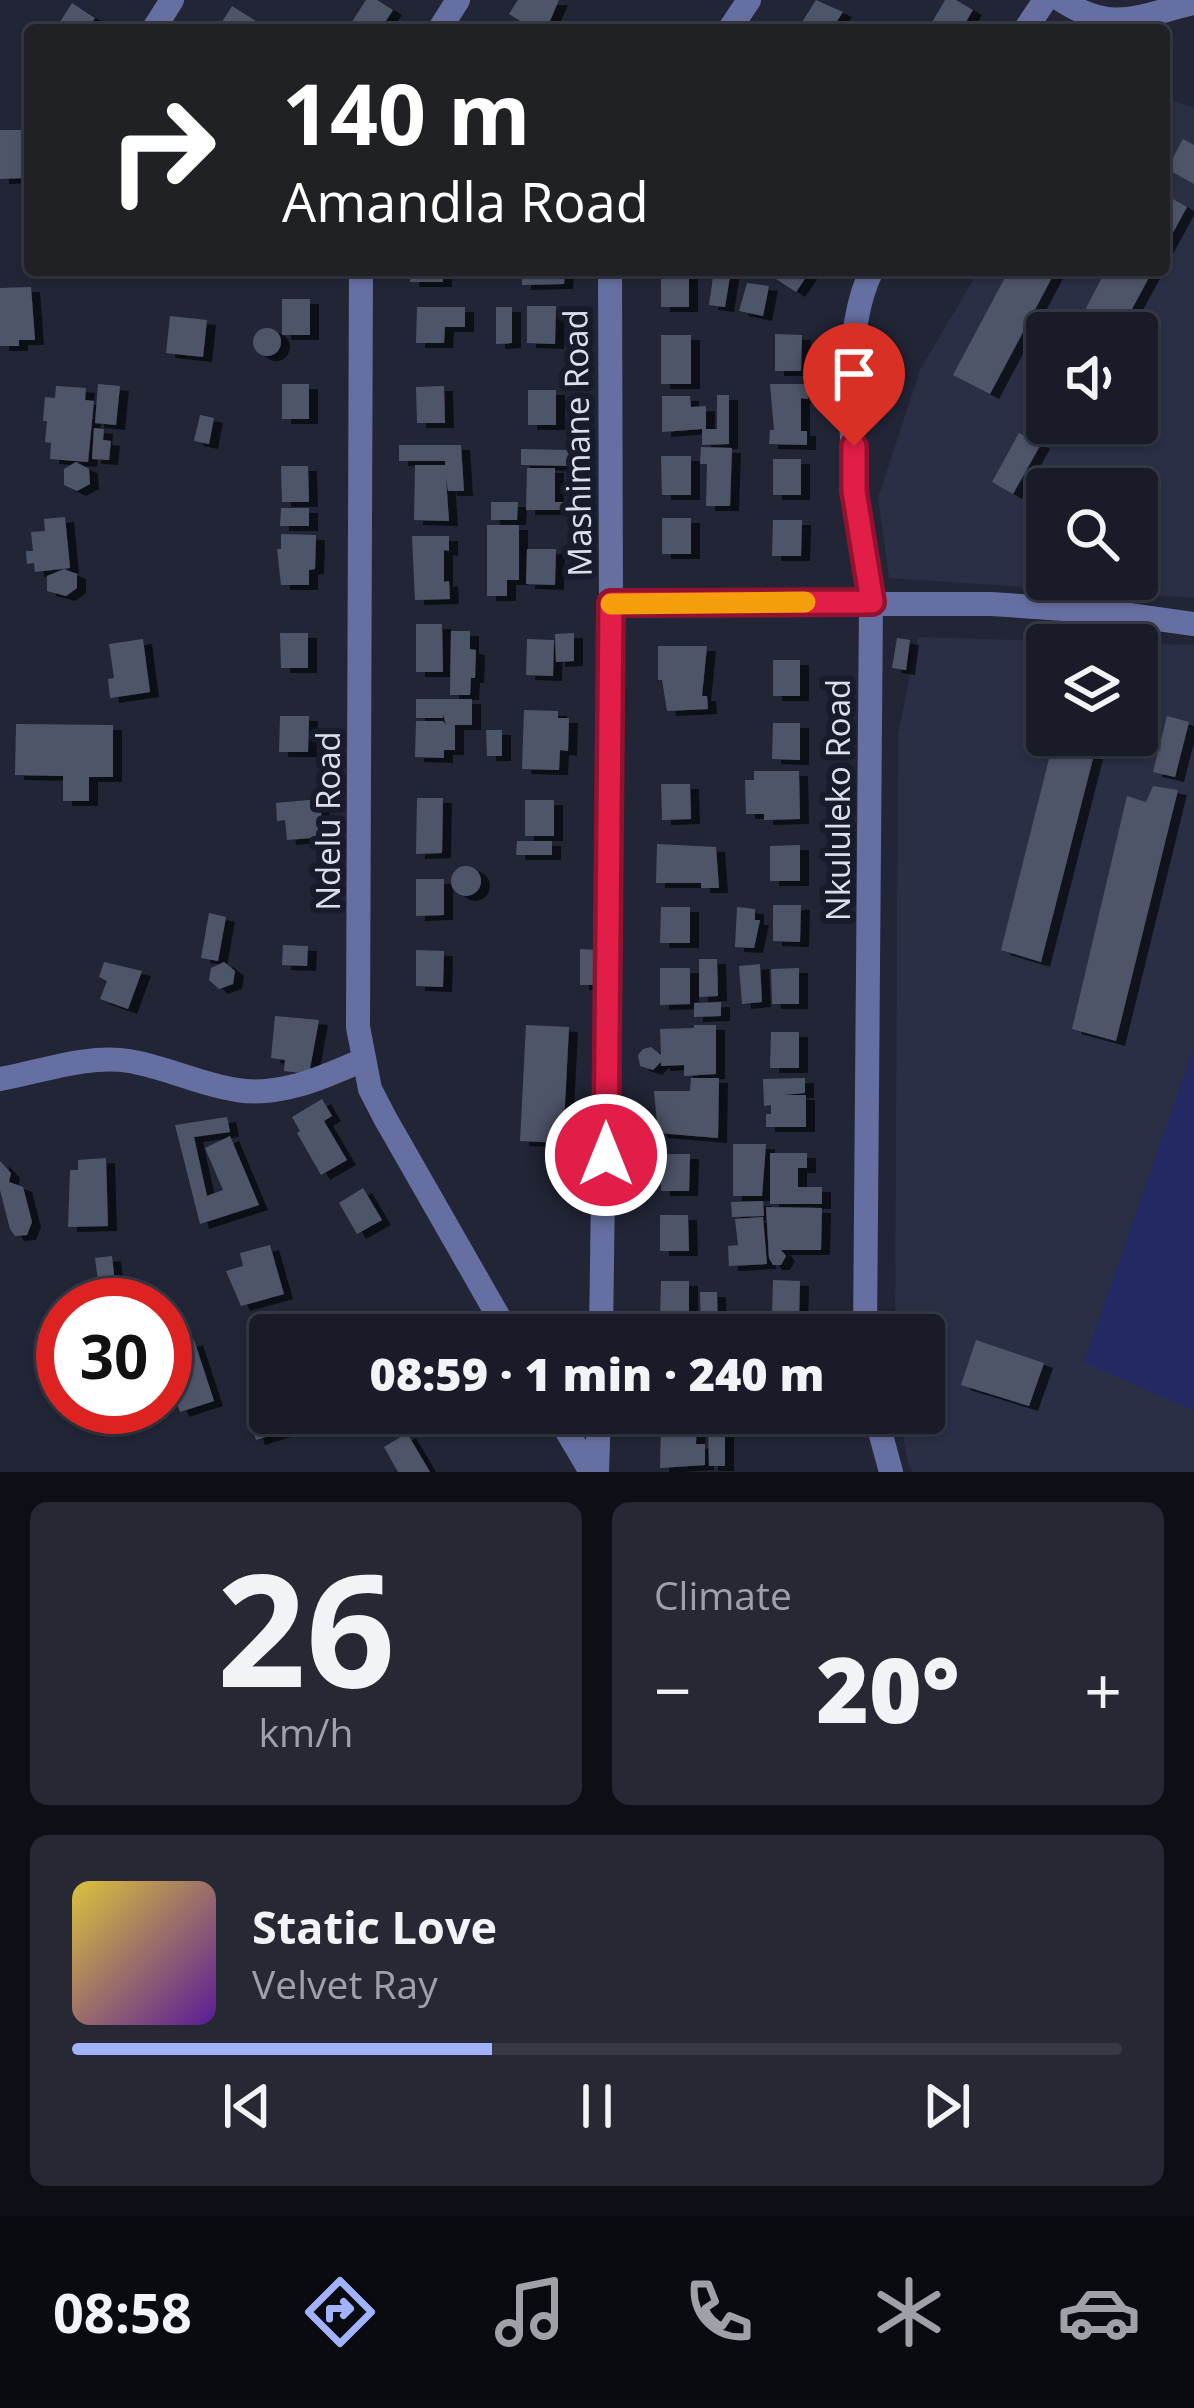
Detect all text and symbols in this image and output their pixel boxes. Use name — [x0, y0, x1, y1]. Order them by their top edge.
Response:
text: 140 m — [282, 55, 530, 170]
icon: right — [84, 72, 240, 228]
text: Amandla Road — [282, 164, 649, 238]
street label: Mashimane Road — [552, 309, 602, 577]
map controls — [1026, 312, 1158, 756]
button: sound — [1026, 312, 1158, 444]
pin — [803, 323, 905, 446]
icon: arrive — [821, 341, 887, 407]
button: search — [1026, 468, 1158, 600]
button: layers — [1026, 624, 1158, 756]
street label: Nkululeko Road — [815, 679, 860, 921]
street label: Ndelu Road — [305, 731, 350, 911]
position arrow — [543, 1092, 669, 1218]
speed limit sign: 30 — [36, 1278, 192, 1434]
text: 08:59 · 1 min · 240 m — [370, 1343, 824, 1404]
text: 26 — [217, 1520, 395, 1733]
text: Climate — [654, 1568, 792, 1621]
text: 20° — [816, 1627, 960, 1749]
text: − — [654, 1644, 692, 1734]
text: + — [1084, 1644, 1122, 1734]
text: km/h — [259, 1705, 353, 1758]
text: Static Love — [252, 1896, 497, 1957]
text: Velvet Ray — [252, 1957, 438, 2010]
icon: previous — [214, 2073, 280, 2139]
icon: pause — [564, 2073, 630, 2139]
icon: next — [914, 2073, 980, 2139]
icon: directions — [298, 2270, 382, 2354]
icon: music — [488, 2270, 572, 2354]
icon: phone — [677, 2270, 761, 2354]
icon: climate — [867, 2270, 951, 2354]
icon: car — [1057, 2270, 1141, 2354]
text: 08:58 — [53, 2275, 192, 2349]

